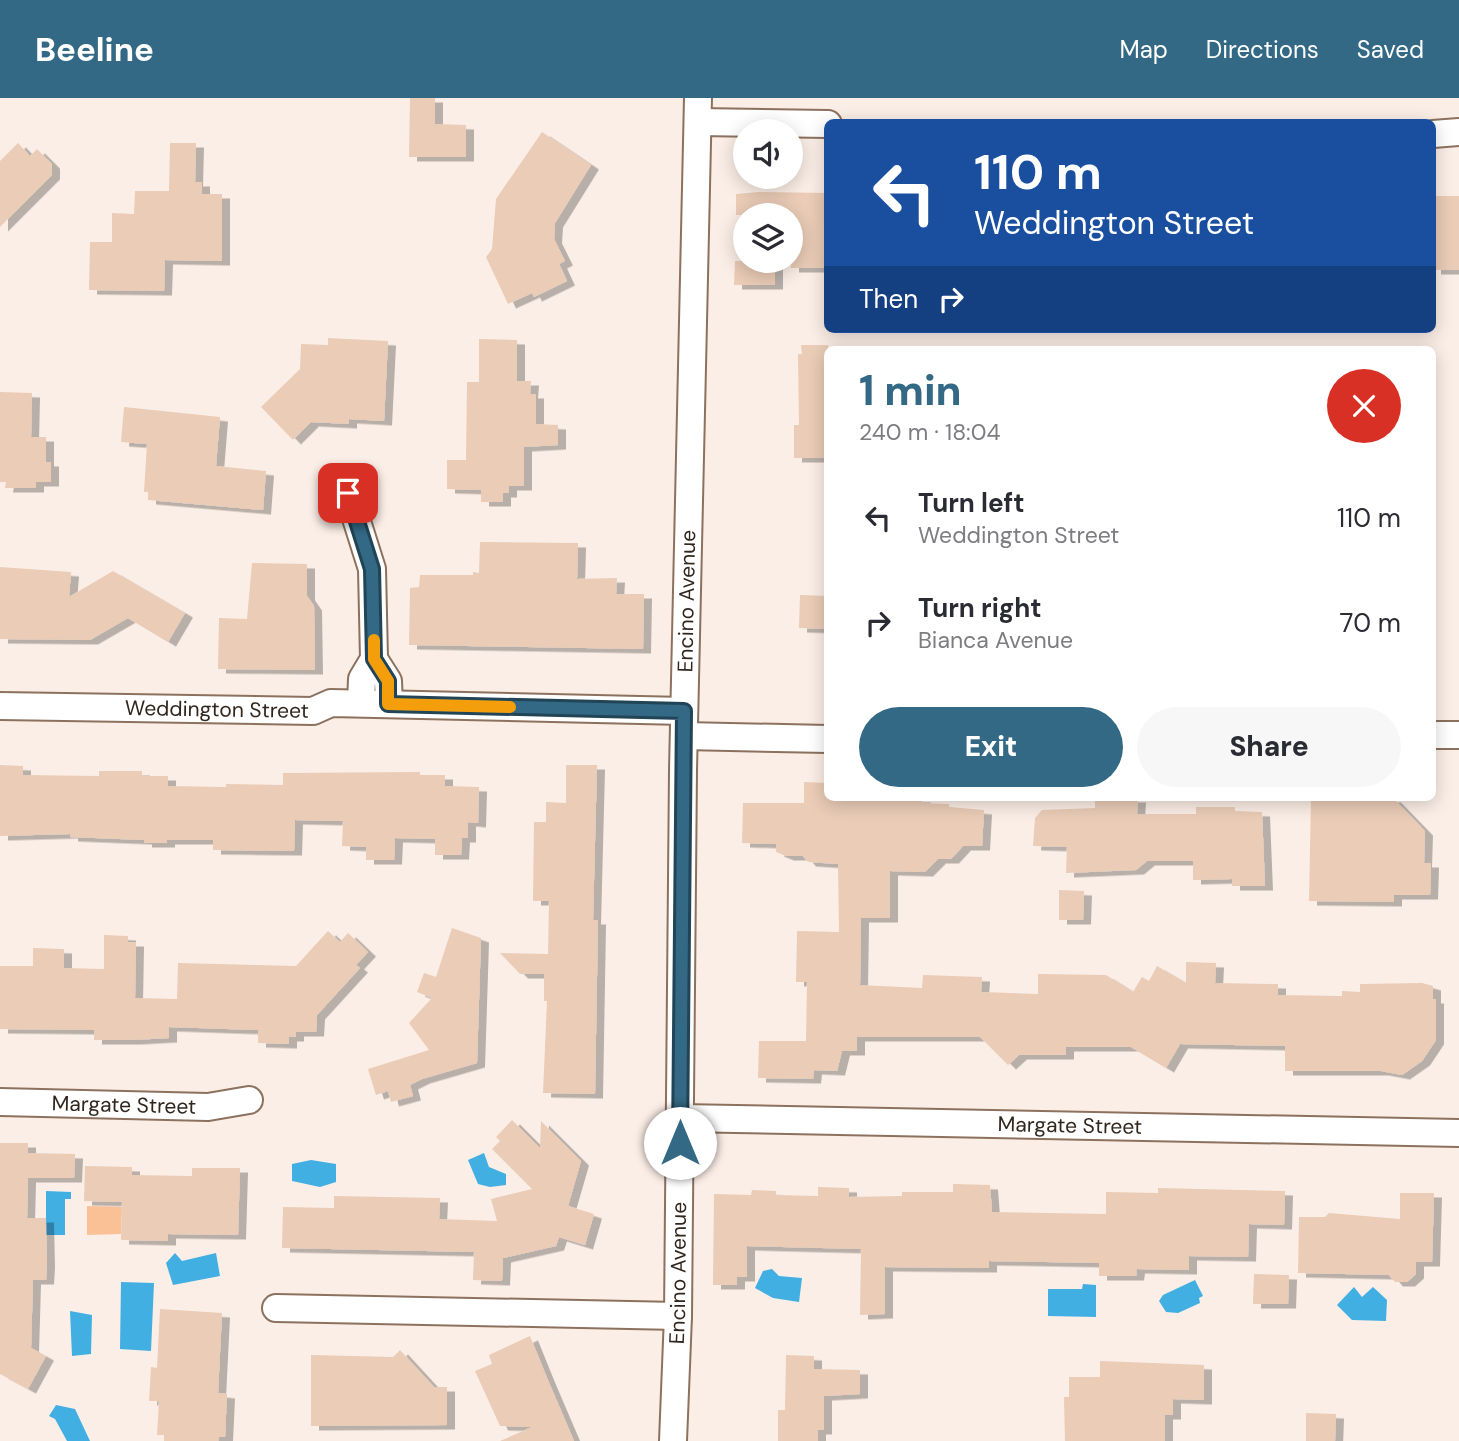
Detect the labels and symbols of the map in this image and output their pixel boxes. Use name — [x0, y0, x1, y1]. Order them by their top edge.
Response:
pin — [318, 463, 378, 523]
street label: Encino Avenue — [671, 530, 702, 673]
street label: Weddington Street — [125, 694, 309, 725]
street label: Margate Street — [51, 1089, 197, 1121]
position arrow — [643, 1106, 717, 1180]
street label: Margate Street — [997, 1110, 1142, 1141]
street label: Encino Avenue — [663, 1202, 693, 1345]

